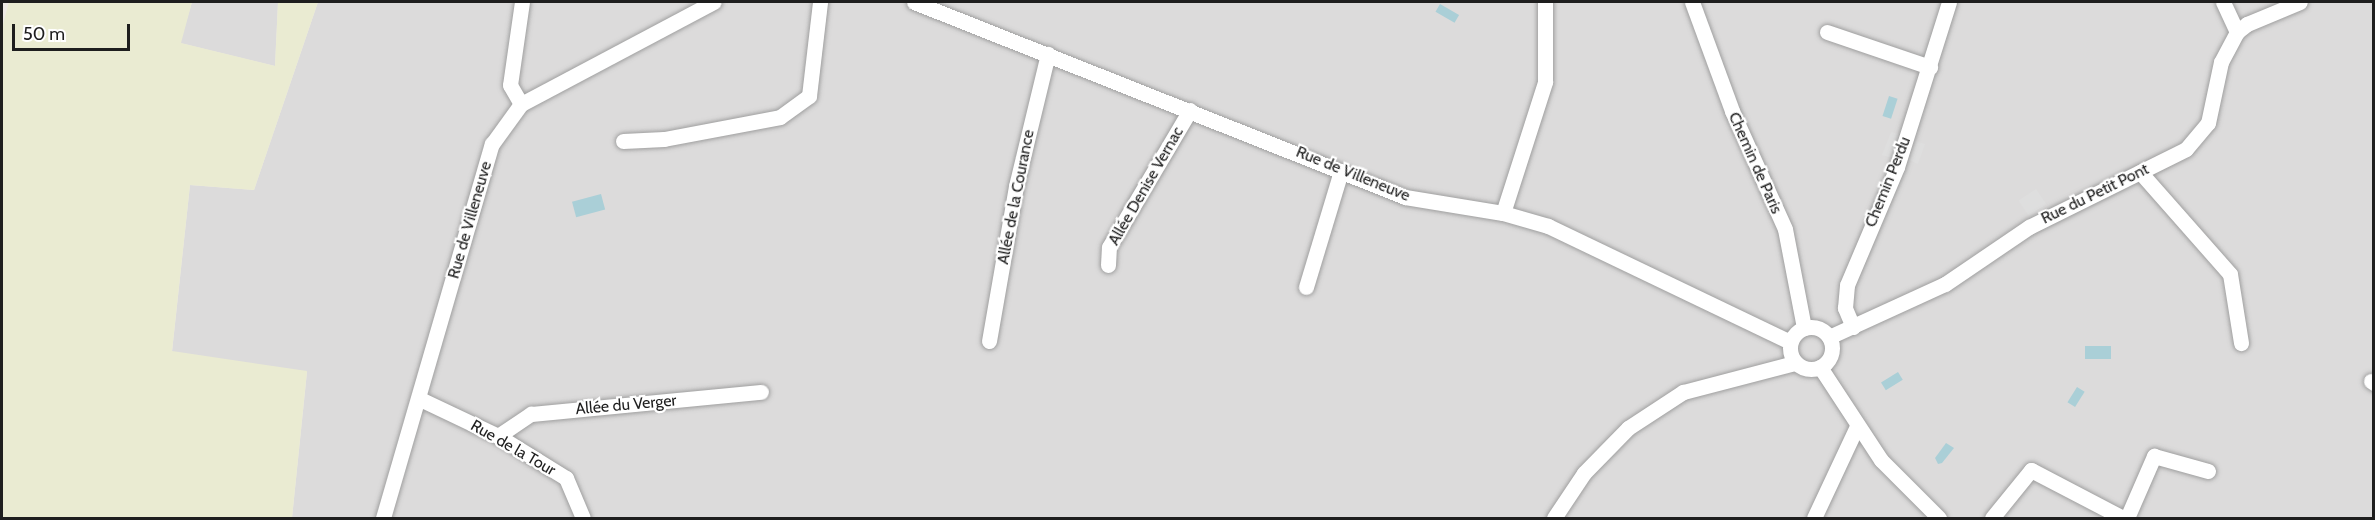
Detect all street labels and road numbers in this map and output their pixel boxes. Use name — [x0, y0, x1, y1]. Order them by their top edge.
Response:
street label: Chemin de Paris — [1724, 109, 1786, 217]
street label: Allée Denise Vernac — [1104, 123, 1188, 249]
street label: Allée de la Courance — [994, 128, 1038, 266]
street label: Chemin Perdu — [1861, 134, 1915, 230]
street label: Rue de Villeneuve — [1293, 142, 1413, 206]
street label: Rue de Villeneuve — [444, 159, 496, 281]
street label: Rue du Petit Pont — [2038, 160, 2152, 228]
street label: Allée du Verger — [575, 391, 677, 419]
street label: Rue de la Tour — [467, 416, 559, 480]

